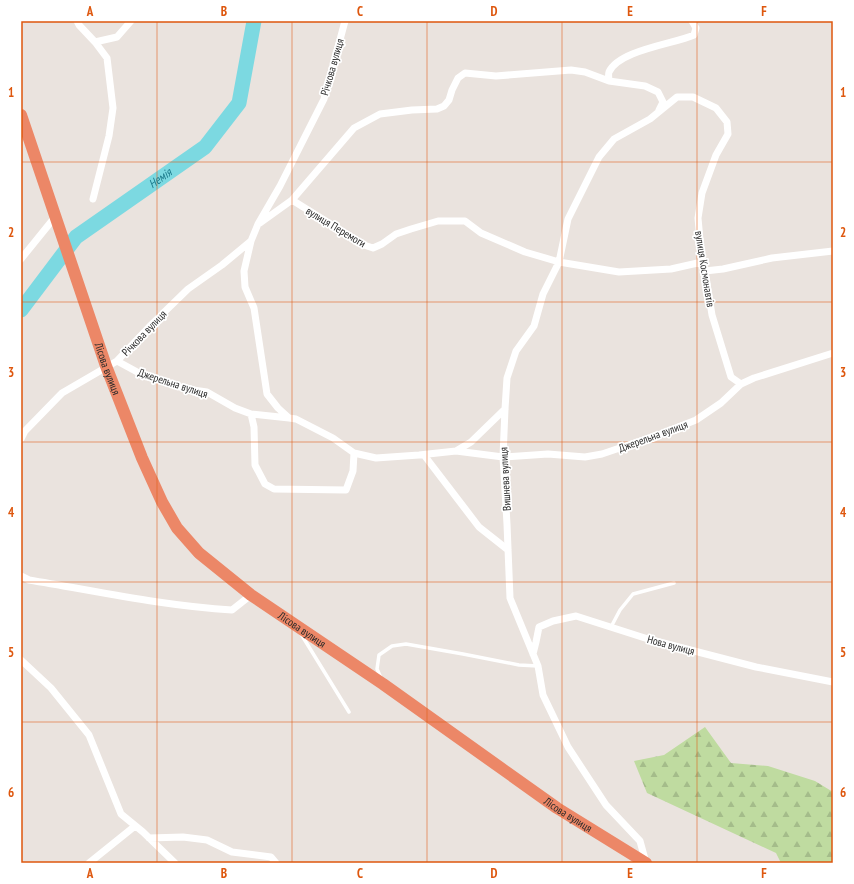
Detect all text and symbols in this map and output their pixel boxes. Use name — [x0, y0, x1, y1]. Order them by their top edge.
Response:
text: A — [86, 3, 94, 20]
text: B — [221, 3, 227, 20]
text: C — [357, 3, 363, 20]
text: D — [491, 3, 498, 20]
text: E — [627, 3, 633, 20]
text: F — [761, 3, 767, 20]
street label: Річкова вулиця — [317, 37, 347, 97]
text: 1 — [8, 84, 14, 101]
text: 1 — [840, 84, 846, 101]
water label: Немія — [145, 164, 175, 191]
street label: вулиця Перемоги — [303, 204, 369, 250]
text: 2 — [8, 224, 14, 241]
text: 2 — [840, 224, 846, 241]
street label: вулиця Космонавтів — [692, 230, 718, 309]
street label: Річкова вулиця — [119, 307, 169, 359]
street label: Лісова вулиця — [91, 340, 124, 397]
text: 3 — [8, 364, 14, 381]
text: 3 — [840, 364, 846, 381]
street label: Джерельна вулиця — [136, 365, 210, 401]
street label: Джерельна вулиця — [617, 417, 689, 455]
street label: Вишнева вулиця — [496, 447, 514, 511]
text: 4 — [8, 504, 15, 521]
text: 4 — [840, 504, 847, 521]
street label: Лісова вулиця — [275, 608, 329, 651]
street label: Нова вулиця — [646, 632, 696, 658]
text: 5 — [8, 644, 14, 661]
text: 5 — [840, 644, 846, 661]
text: 6 — [8, 784, 14, 801]
text: 6 — [840, 784, 846, 801]
street label: Лісова вулиця — [540, 793, 595, 835]
text: A — [86, 865, 94, 882]
text: B — [221, 865, 227, 882]
text: C — [357, 865, 363, 882]
text: D — [491, 865, 498, 882]
text: E — [627, 865, 633, 882]
text: F — [761, 865, 767, 882]

